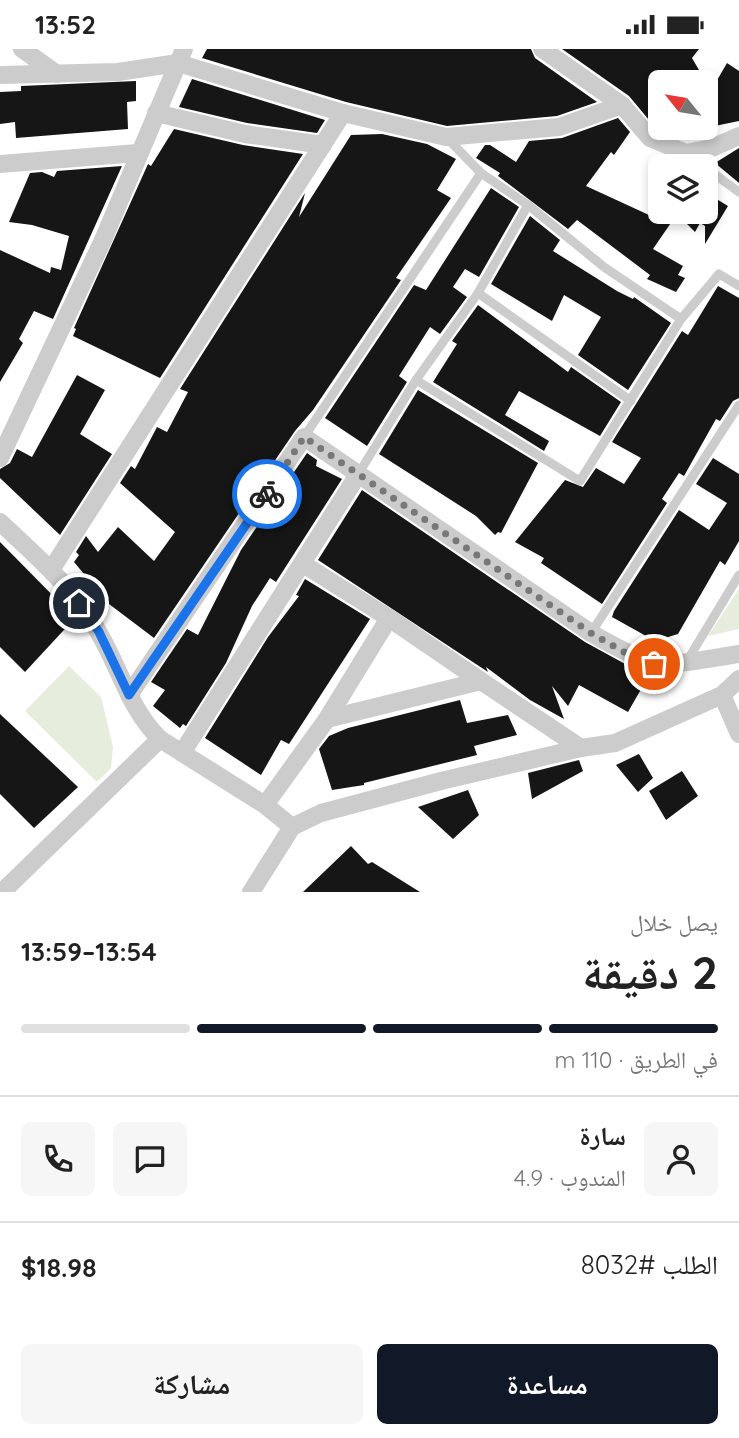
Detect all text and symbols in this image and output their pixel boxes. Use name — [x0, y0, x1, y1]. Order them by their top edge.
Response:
text: 13:52 — [35, 8, 96, 41]
north arrow — [648, 70, 718, 140]
map controls — [648, 70, 718, 224]
button: layers — [648, 154, 718, 224]
courier — [232, 459, 302, 529]
icon: bike — [248, 475, 286, 513]
pin — [49, 573, 109, 633]
icon: home — [60, 584, 98, 622]
pin — [624, 634, 684, 694]
icon: bag — [635, 645, 673, 683]
text: يصل خلال — [630, 908, 718, 937]
text: 13:54–13:59 — [21, 935, 157, 968]
text: 2 دقيقة — [582, 943, 718, 1001]
text: في الطريق · 110 m — [554, 1045, 718, 1074]
text: سارة — [579, 1119, 626, 1152]
button: phone — [21, 1122, 95, 1196]
button: chat — [113, 1122, 187, 1196]
button: person — [644, 1122, 718, 1196]
text: المندوب · 4.9 — [514, 1163, 626, 1192]
text: الطلب #8032 — [581, 1248, 718, 1281]
text: $18.98 — [21, 1251, 96, 1284]
button: مشاركة — [21, 1344, 363, 1424]
button: مساعدة — [377, 1344, 718, 1424]

